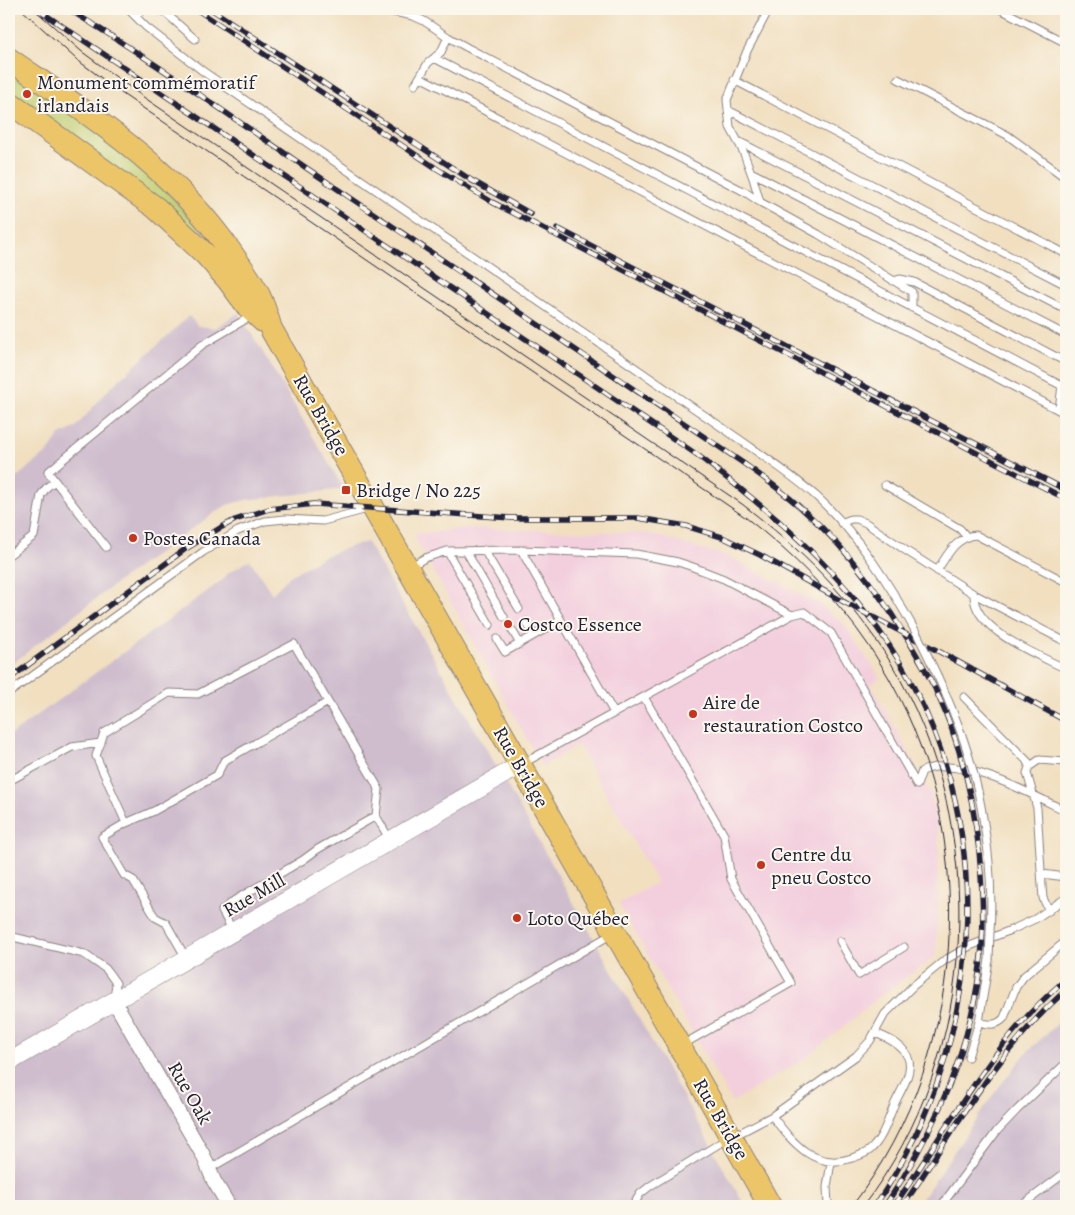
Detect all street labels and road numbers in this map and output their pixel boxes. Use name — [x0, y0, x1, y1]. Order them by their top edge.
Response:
street label: Rue Bridge — [287, 369, 355, 461]
street label: Rue Bridge — [487, 721, 555, 813]
street label: Rue Mill — [218, 866, 290, 924]
street label: Rue Oak — [161, 1057, 219, 1129]
street label: Rue Bridge — [687, 1073, 755, 1165]

